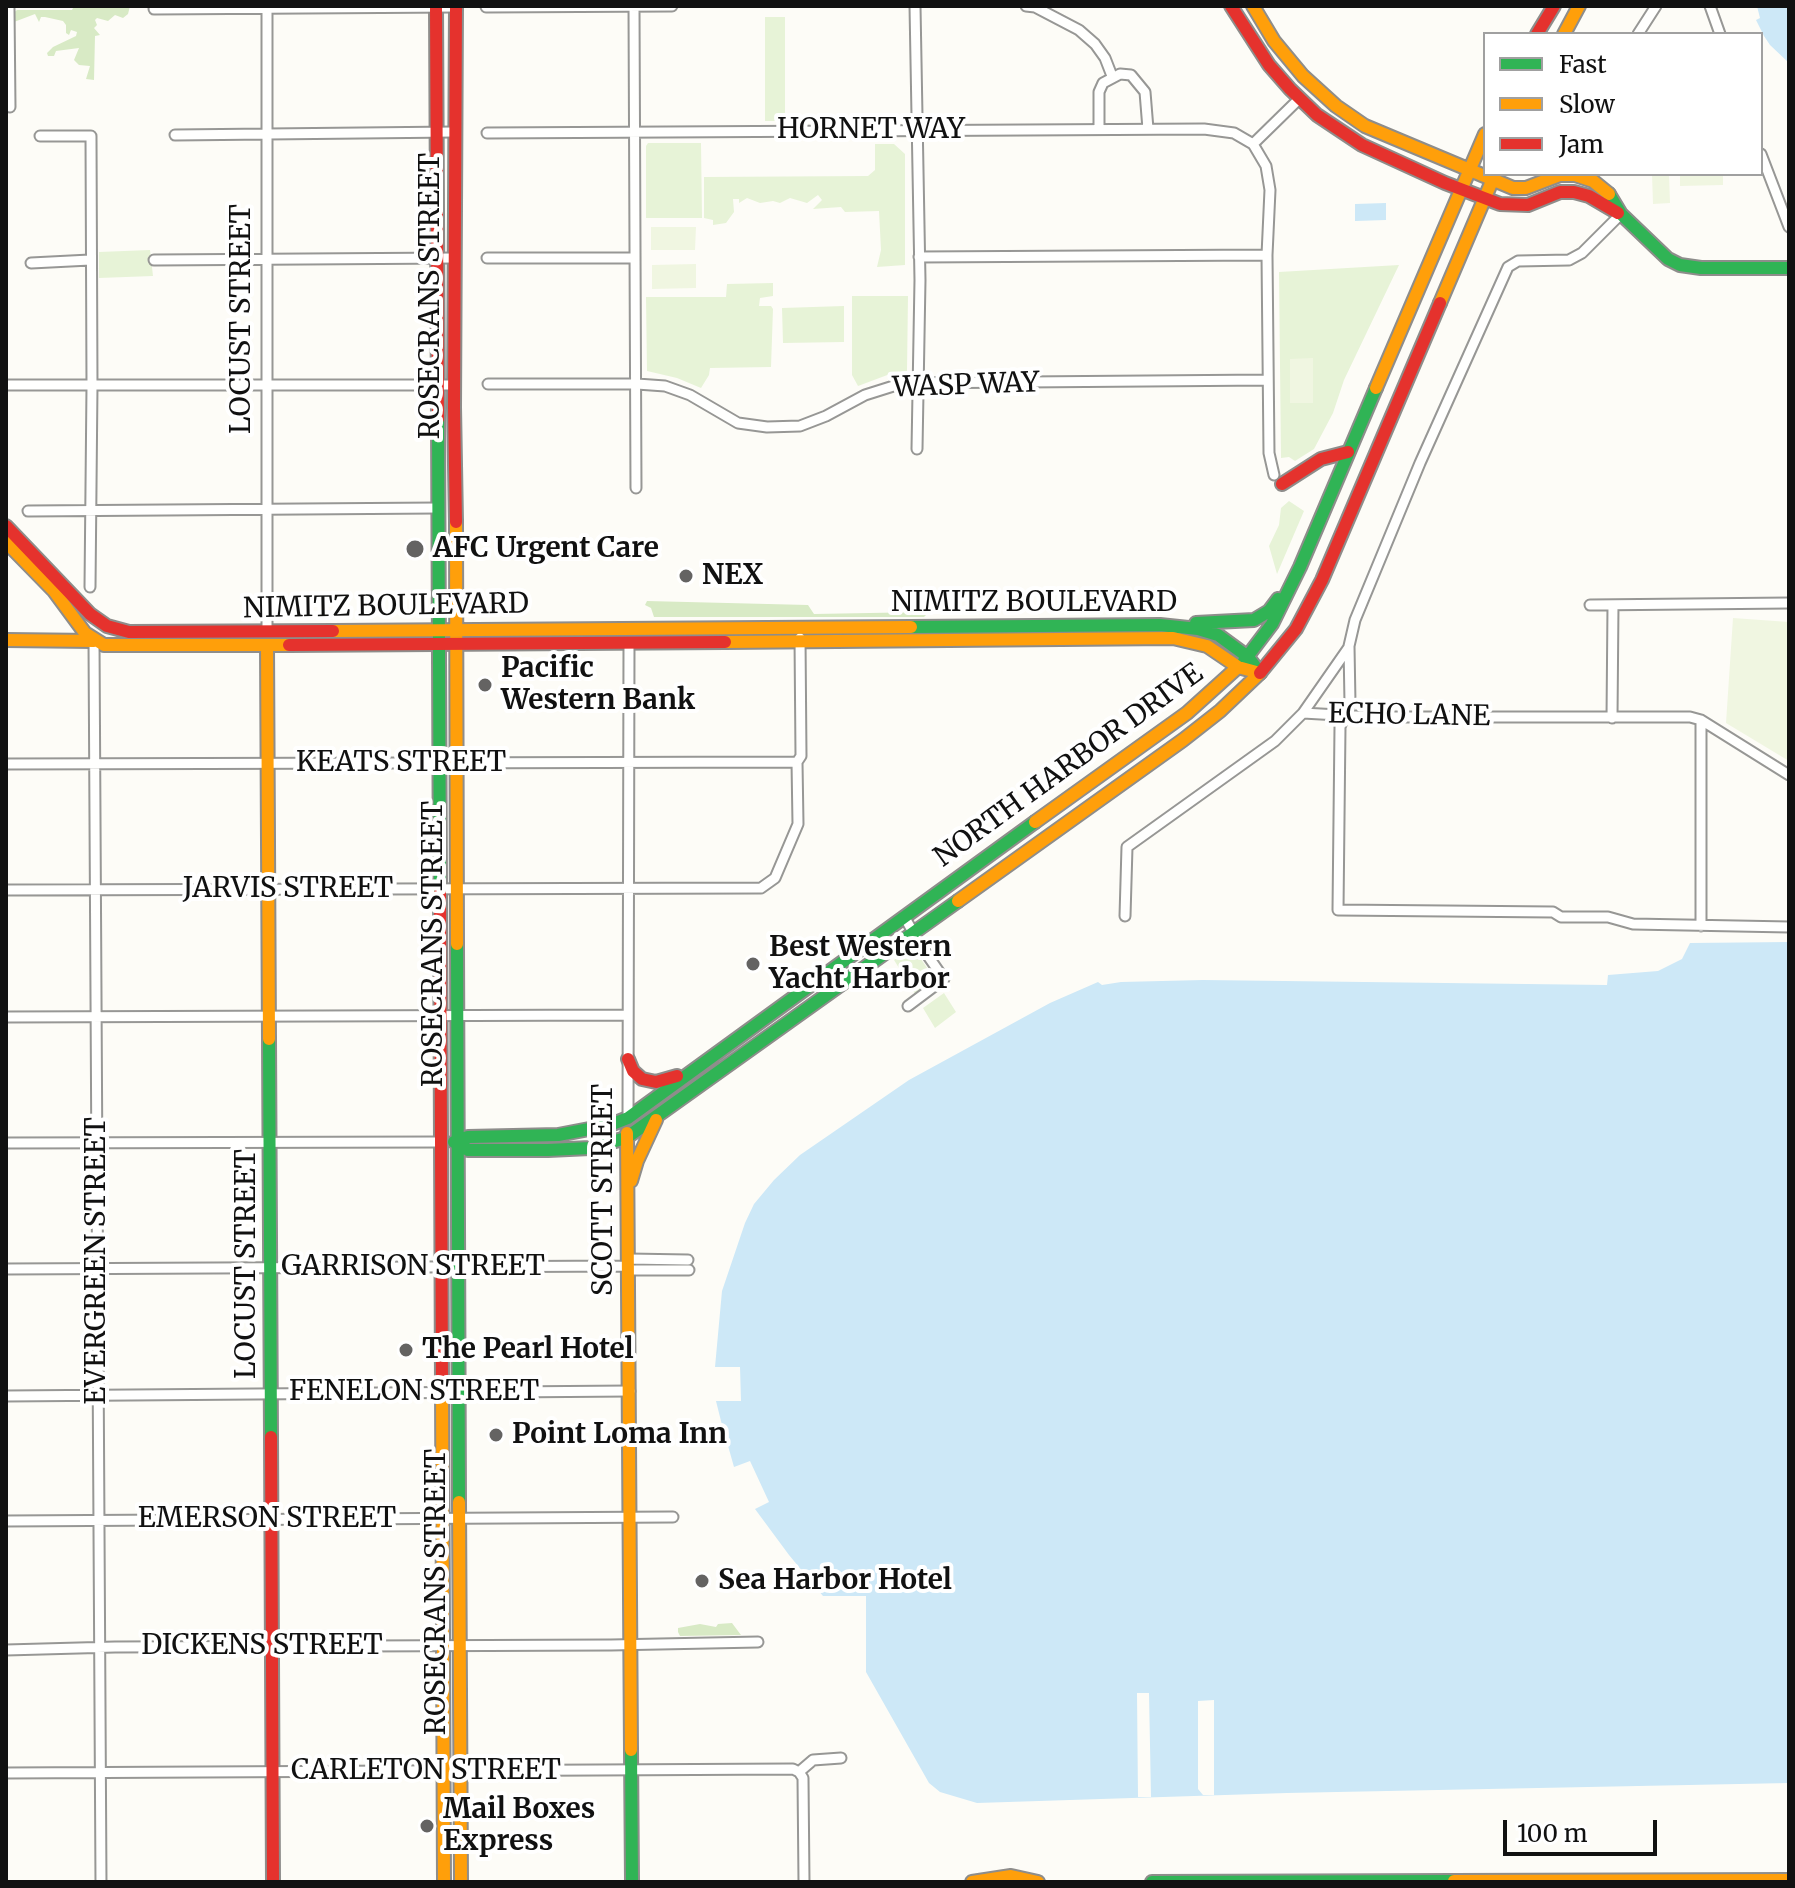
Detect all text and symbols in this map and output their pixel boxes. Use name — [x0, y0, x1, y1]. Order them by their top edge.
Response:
legend — [1483, 32, 1763, 176]
text: Fast — [1559, 49, 1607, 80]
text: Slow — [1559, 89, 1615, 120]
street label: HORNET WAY — [777, 113, 965, 147]
text: Jam — [1559, 129, 1604, 160]
street label: ROSECRANS STREET — [414, 153, 448, 439]
street label: LOCUST STREET — [225, 204, 259, 434]
street label: WASP WAY — [892, 367, 1040, 405]
place label: AFC Urgent Care — [433, 532, 659, 566]
marker: AFC Urgent Care — [404, 538, 426, 560]
place label: NEX — [702, 559, 763, 593]
marker: NEX — [677, 567, 695, 585]
street label: NIMITZ BOULEVARD — [891, 586, 1177, 620]
street label: NIMITZ BOULEVARD — [243, 588, 529, 626]
place label: Pacific Western Bank — [501, 652, 695, 718]
street label: NORTH HARBOR DRIVE — [928, 657, 1210, 875]
marker: Pacific Western Bank — [476, 676, 494, 694]
street label: ECHO LANE — [1328, 698, 1490, 734]
street label: KEATS STREET — [296, 746, 506, 780]
street label: ROSECRANS STREET — [417, 801, 451, 1087]
street label: JARVIS STREET — [183, 872, 393, 906]
place label: Best Western Yacht Harbor — [769, 931, 951, 997]
marker: Best Western Yacht Harbor — [744, 955, 762, 973]
street label: SCOTT STREET — [587, 1084, 621, 1296]
street label: EVERGREEN STREET — [80, 1117, 114, 1405]
street label: LOCUST STREET — [230, 1149, 264, 1379]
street label: GARRISON STREET — [281, 1250, 545, 1284]
place label: The Pearl Hotel — [422, 1333, 634, 1367]
marker: The Pearl Hotel — [397, 1341, 415, 1359]
street label: FENELON STREET — [289, 1375, 539, 1409]
place label: Point Loma Inn — [512, 1418, 727, 1452]
marker: Point Loma Inn — [487, 1426, 505, 1444]
street label: ROSECRANS STREET — [420, 1449, 454, 1735]
street label: EMERSON STREET — [138, 1502, 396, 1536]
place label: Sea Harbor Hotel — [718, 1564, 952, 1598]
marker: Sea Harbor Hotel — [693, 1572, 711, 1590]
street label: DICKENS STREET — [141, 1629, 383, 1663]
street label: CARLETON STREET — [291, 1754, 561, 1788]
place label: Mail Boxes Express — [443, 1793, 595, 1859]
scale bar — [1507, 1804, 1661, 1854]
marker: Mail Boxes Express — [418, 1817, 436, 1835]
text: 100 m — [1517, 1818, 1587, 1849]

